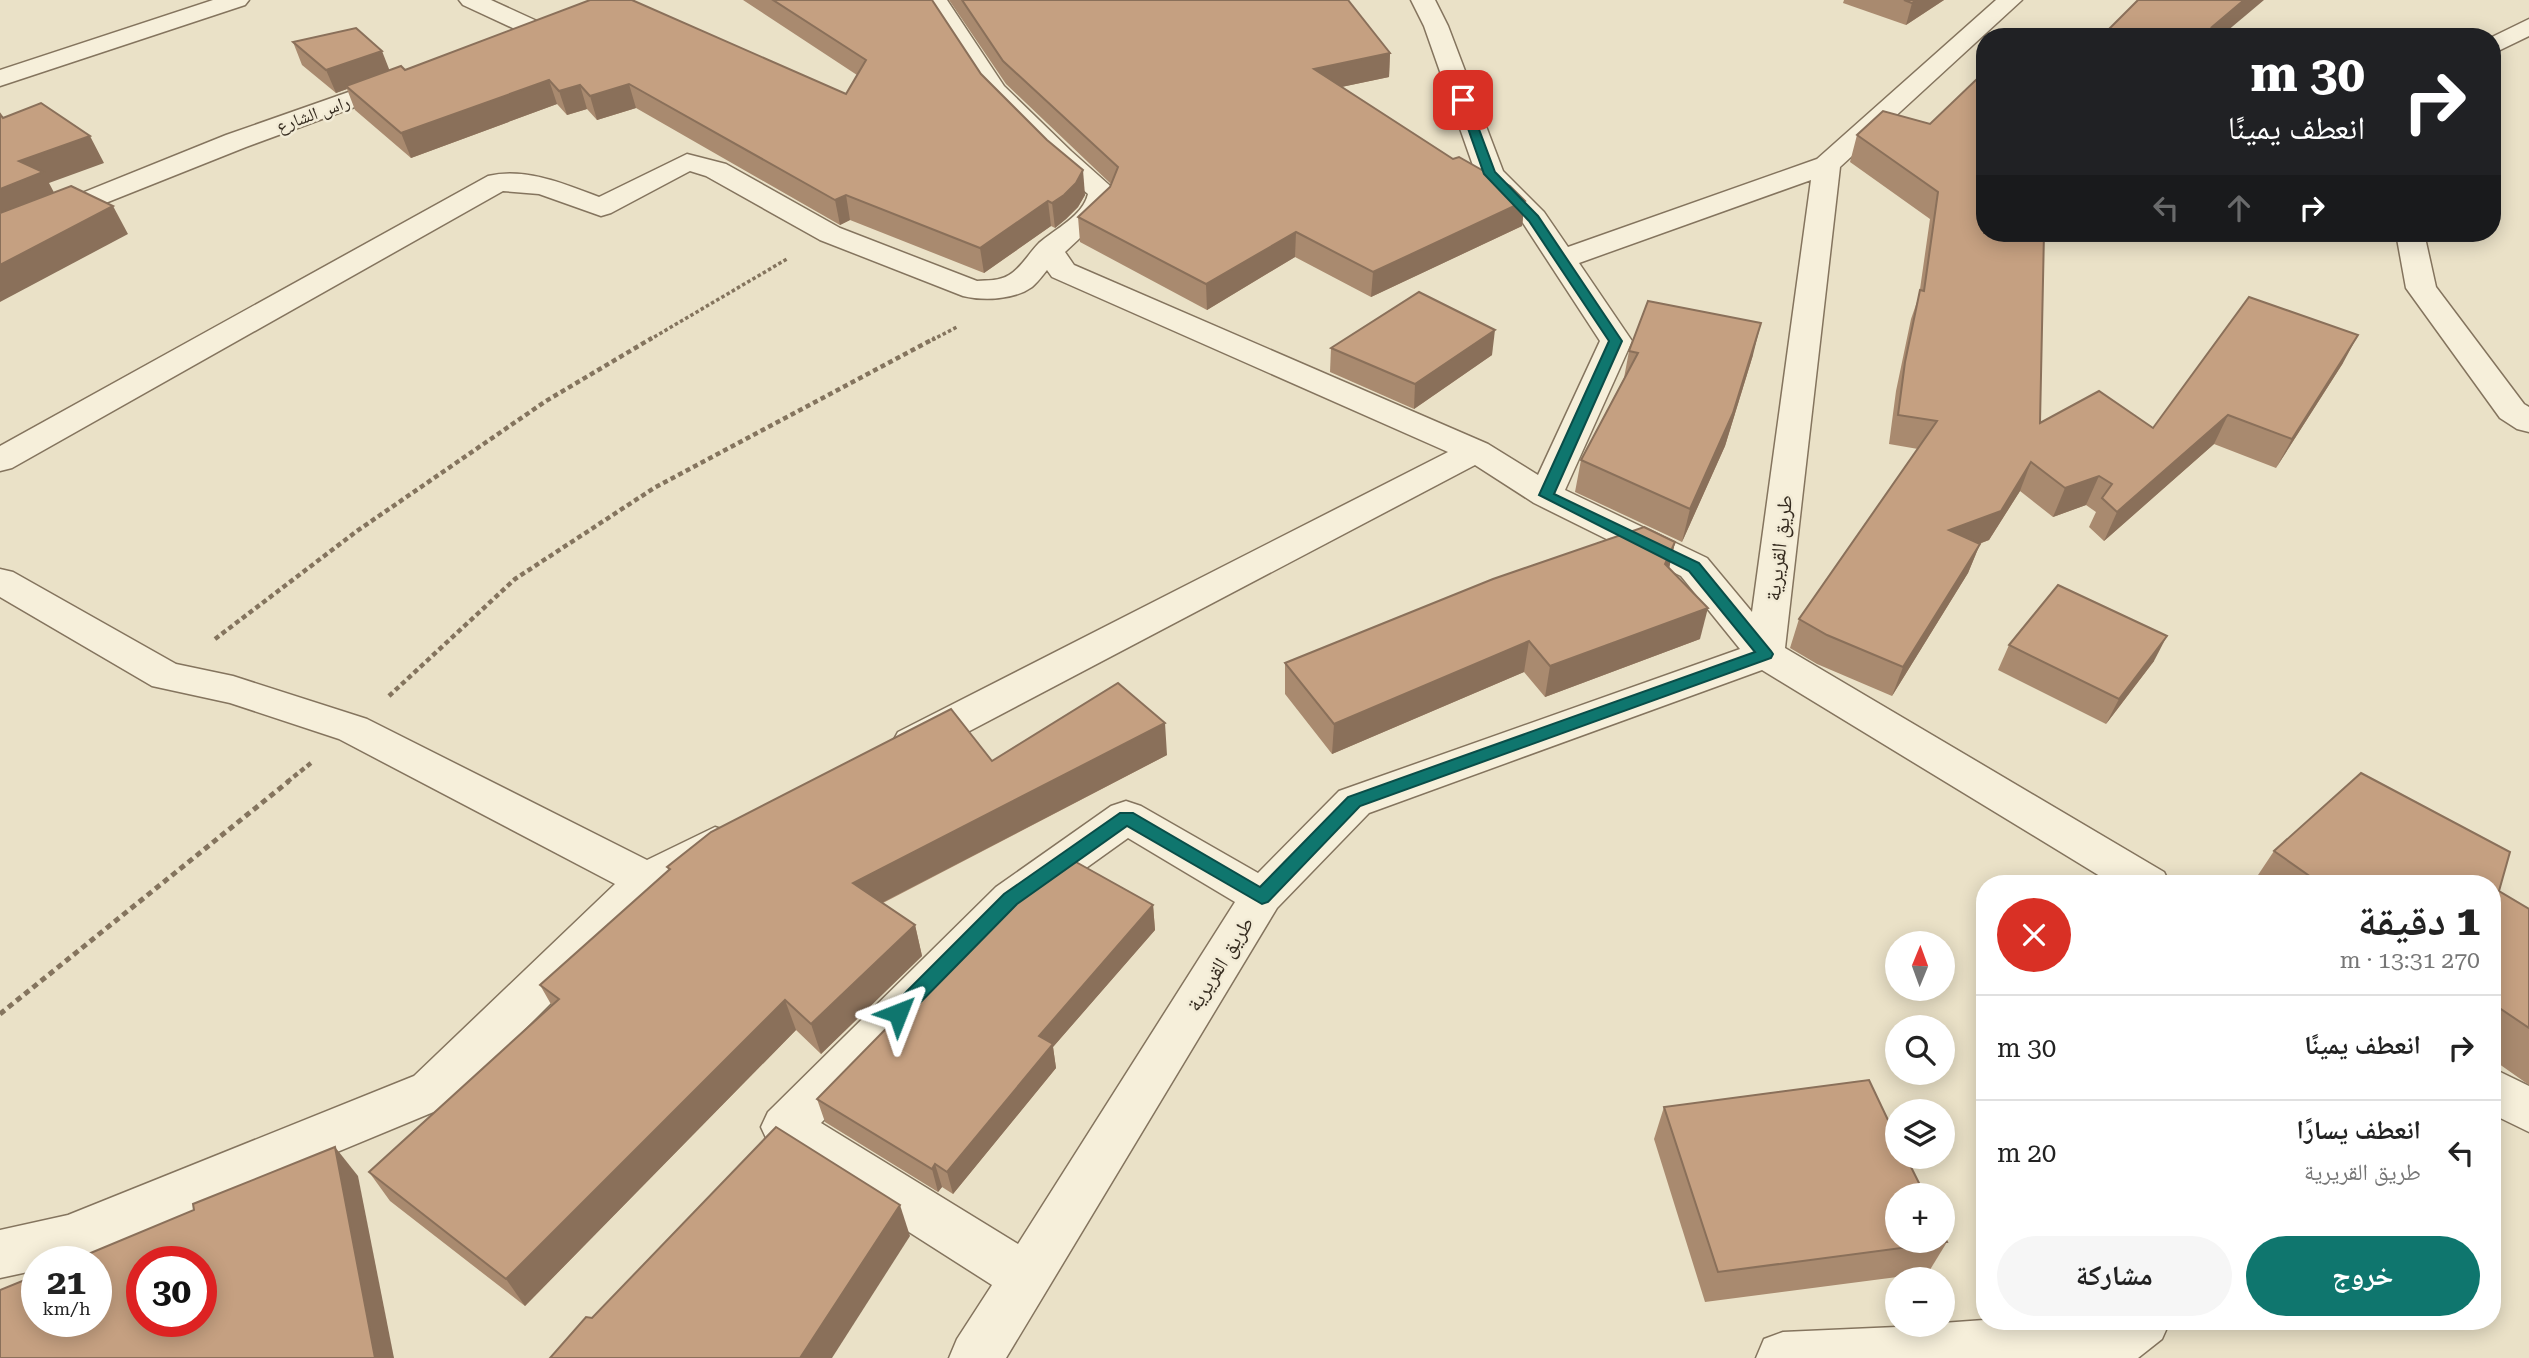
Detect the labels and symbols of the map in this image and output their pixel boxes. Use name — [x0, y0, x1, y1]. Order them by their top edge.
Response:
pin — [1433, 70, 1493, 130]
street label: راس الشارع — [273, 91, 353, 137]
street label: طريق القريرية — [1761, 494, 1798, 603]
street label: طريق القريرية — [1182, 912, 1259, 1016]
north arrow — [1885, 931, 1955, 1001]
position arrow — [861, 976, 935, 1050]
speed limit sign: 30 — [126, 1246, 217, 1337]

